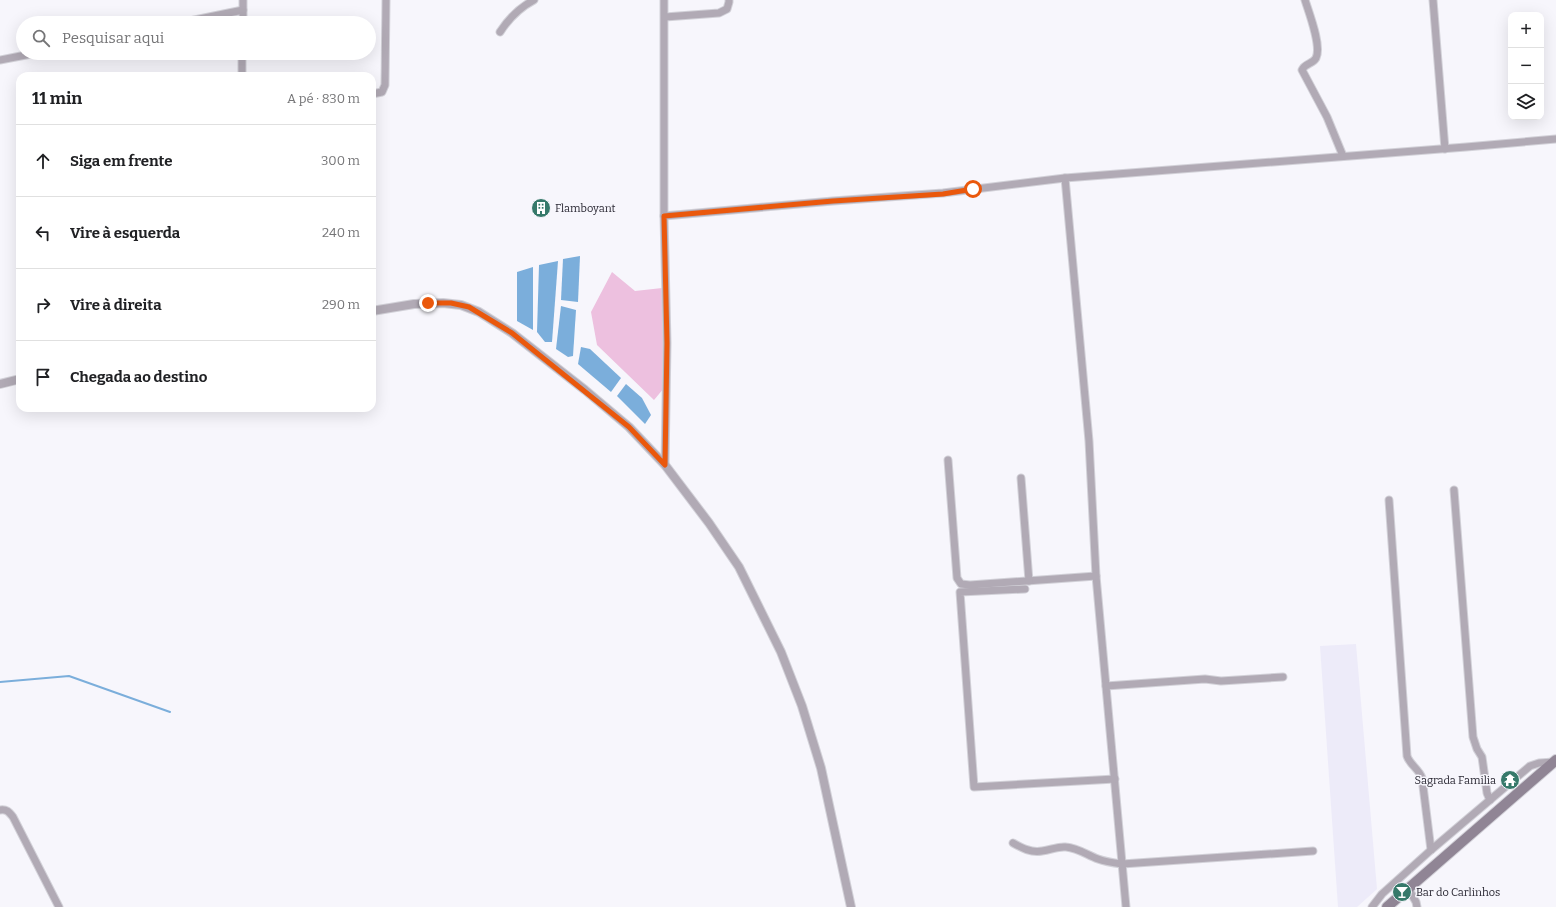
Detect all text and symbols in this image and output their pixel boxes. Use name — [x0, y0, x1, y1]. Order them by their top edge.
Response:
map controls — [1508, 12, 1544, 120]
button: + — [1508, 12, 1544, 48]
search box — [16, 16, 376, 60]
icon: search — [30, 27, 52, 49]
text: Pesquisar aqui — [62, 29, 164, 47]
button: − — [1508, 48, 1544, 84]
button: layers — [1508, 84, 1544, 120]
text: 11 min — [32, 88, 82, 109]
text: A pé · 830 m — [287, 91, 360, 106]
icon: ahead — [32, 150, 54, 172]
text: Siga em frente — [70, 152, 173, 170]
text: 300 m — [321, 153, 360, 168]
route start — [964, 180, 982, 198]
building icon: Flamboyant — [530, 197, 552, 219]
place label: Flamboyant — [555, 202, 616, 215]
icon: left — [32, 222, 54, 244]
text: Vire à esquerda — [70, 224, 180, 242]
text: 240 m — [322, 225, 360, 240]
icon: right — [32, 294, 54, 316]
route end — [419, 294, 437, 312]
text: Vire à direita — [70, 296, 162, 314]
text: 290 m — [322, 297, 360, 312]
icon: arrive — [32, 366, 54, 388]
text: Chegada ao destino — [70, 368, 207, 386]
temple icon: Sagrada Familia — [1499, 769, 1521, 791]
place label: Sagrada Familia — [1415, 774, 1496, 787]
bar icon: Bar do Carlinhos — [1391, 881, 1413, 903]
place label: Bar do Carlinhos — [1416, 886, 1500, 899]

